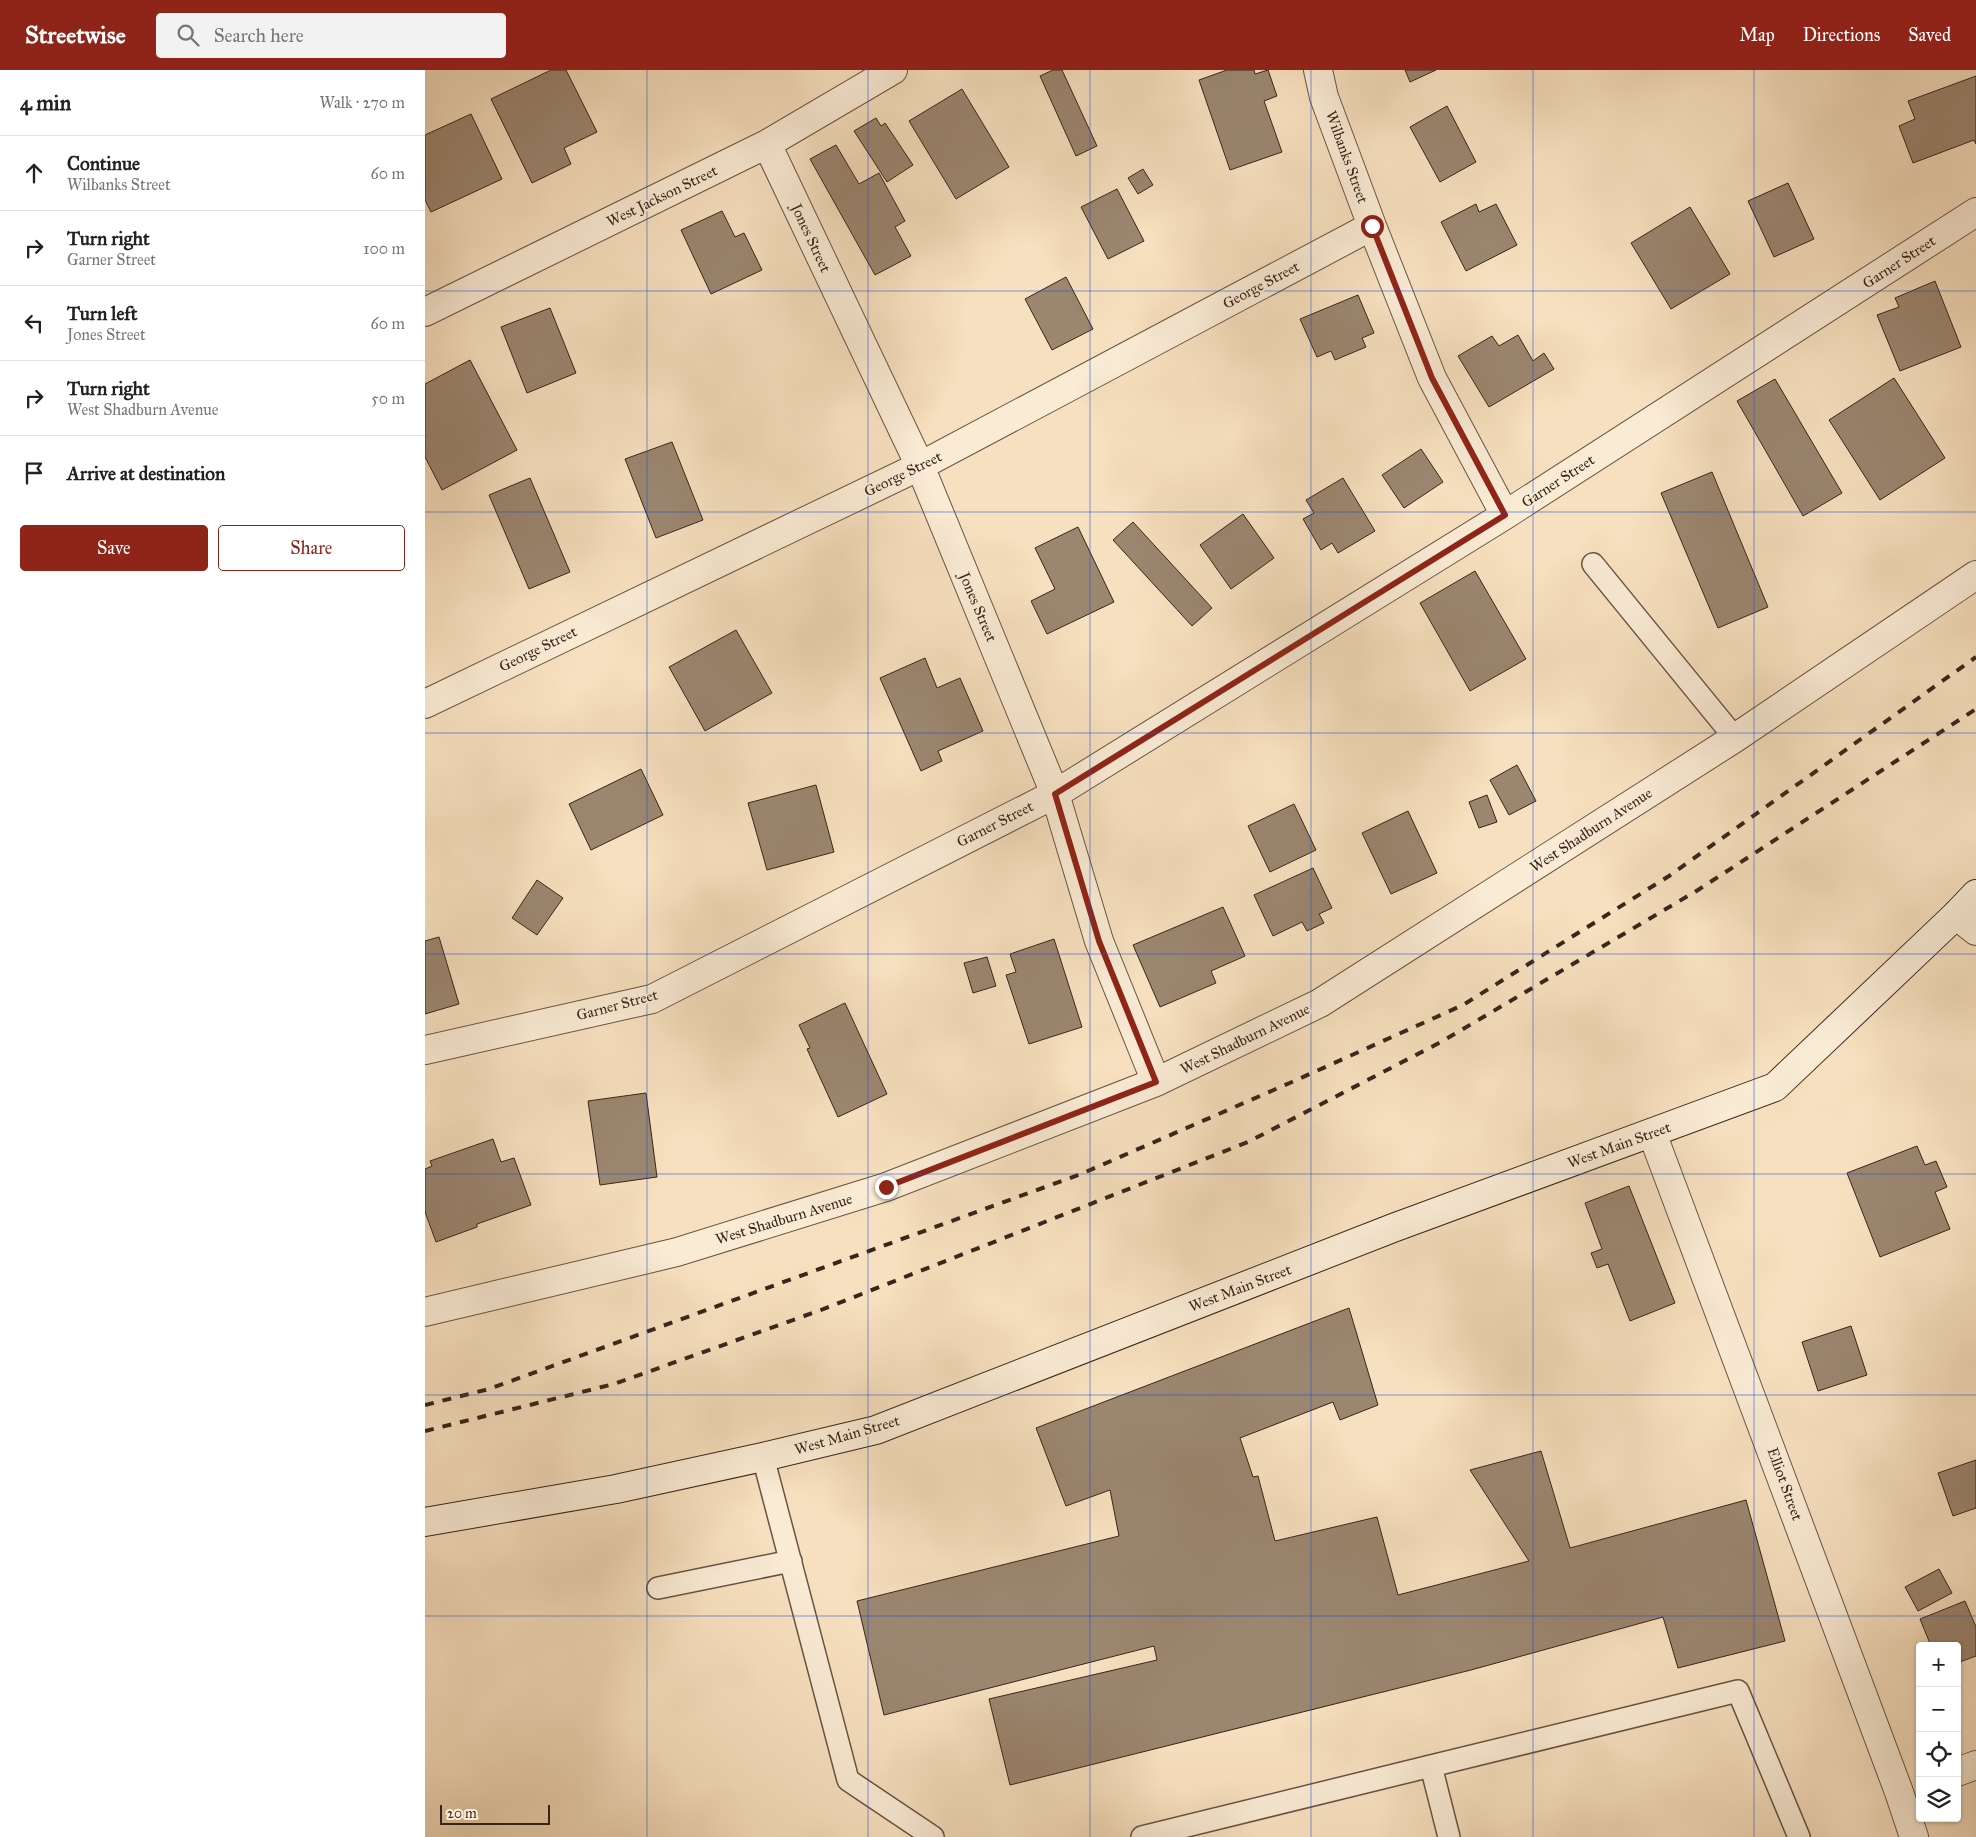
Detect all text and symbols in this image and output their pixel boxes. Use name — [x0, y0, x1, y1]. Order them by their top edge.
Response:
search box — [156, 13, 506, 58]
text: Streetwise — [25, 20, 126, 50]
icon: search — [174, 21, 202, 49]
text: Search here — [214, 24, 304, 47]
text: Map — [1739, 24, 1775, 46]
text: Directions — [1803, 24, 1880, 46]
text: Saved — [1908, 24, 1951, 46]
text: 4 min — [20, 90, 71, 116]
text: Walk · 270 m — [319, 93, 405, 112]
street label: Wilbanks Street — [1322, 108, 1372, 206]
text: Continue — [67, 152, 140, 175]
icon: ahead — [20, 159, 48, 187]
street label: West Jackson Street — [604, 161, 721, 232]
text: 60 m — [371, 164, 405, 183]
text: Wilbanks Street — [67, 175, 171, 194]
street label: Jones Street — [786, 199, 835, 276]
route start — [1361, 215, 1384, 238]
text: Turn right — [67, 227, 150, 250]
street label: Garner Street — [1859, 231, 1939, 292]
icon: right — [20, 234, 48, 262]
text: 100 m — [363, 239, 405, 258]
text: Garner Street — [67, 250, 156, 269]
street label: George Street — [1220, 257, 1303, 313]
text: Turn left — [67, 302, 137, 325]
icon: left — [20, 309, 48, 337]
text: 60 m — [371, 314, 405, 333]
text: Jones Street — [67, 325, 146, 344]
text: Turn right — [67, 377, 150, 400]
icon: right — [20, 384, 48, 412]
text: 50 m — [371, 389, 405, 408]
text: West Shadburn Avenue — [67, 400, 218, 419]
street label: George Street — [861, 447, 945, 501]
street label: Garner Street — [1518, 450, 1598, 511]
icon: arrive — [20, 459, 48, 487]
text: Arrive at destination — [67, 462, 225, 485]
button: Save — [20, 525, 208, 571]
button: Share — [218, 525, 405, 571]
street label: Jones Street — [954, 568, 1001, 645]
street label: George Street — [496, 622, 580, 676]
street label: West Shadburn Avenue — [1527, 784, 1655, 876]
street label: Garner Street — [954, 797, 1037, 851]
street label: Garner Street — [574, 985, 660, 1024]
street label: West Shadburn Avenue — [1177, 1000, 1313, 1078]
street label: West Main Street — [1565, 1118, 1674, 1172]
route end — [875, 1176, 898, 1199]
street label: West Shadburn Avenue — [713, 1190, 855, 1248]
street label: West Main Street — [1186, 1260, 1294, 1316]
street label: West Main Street — [792, 1411, 902, 1459]
street label: Elliot Street — [1763, 1445, 1807, 1524]
map controls — [1916, 1642, 1961, 1822]
button: + — [1916, 1642, 1961, 1687]
button: − — [1916, 1687, 1961, 1732]
button: locate — [1916, 1732, 1961, 1777]
button: layers — [1916, 1777, 1961, 1822]
scale bar — [440, 1802, 550, 1825]
text: 20 m — [447, 1805, 477, 1822]

